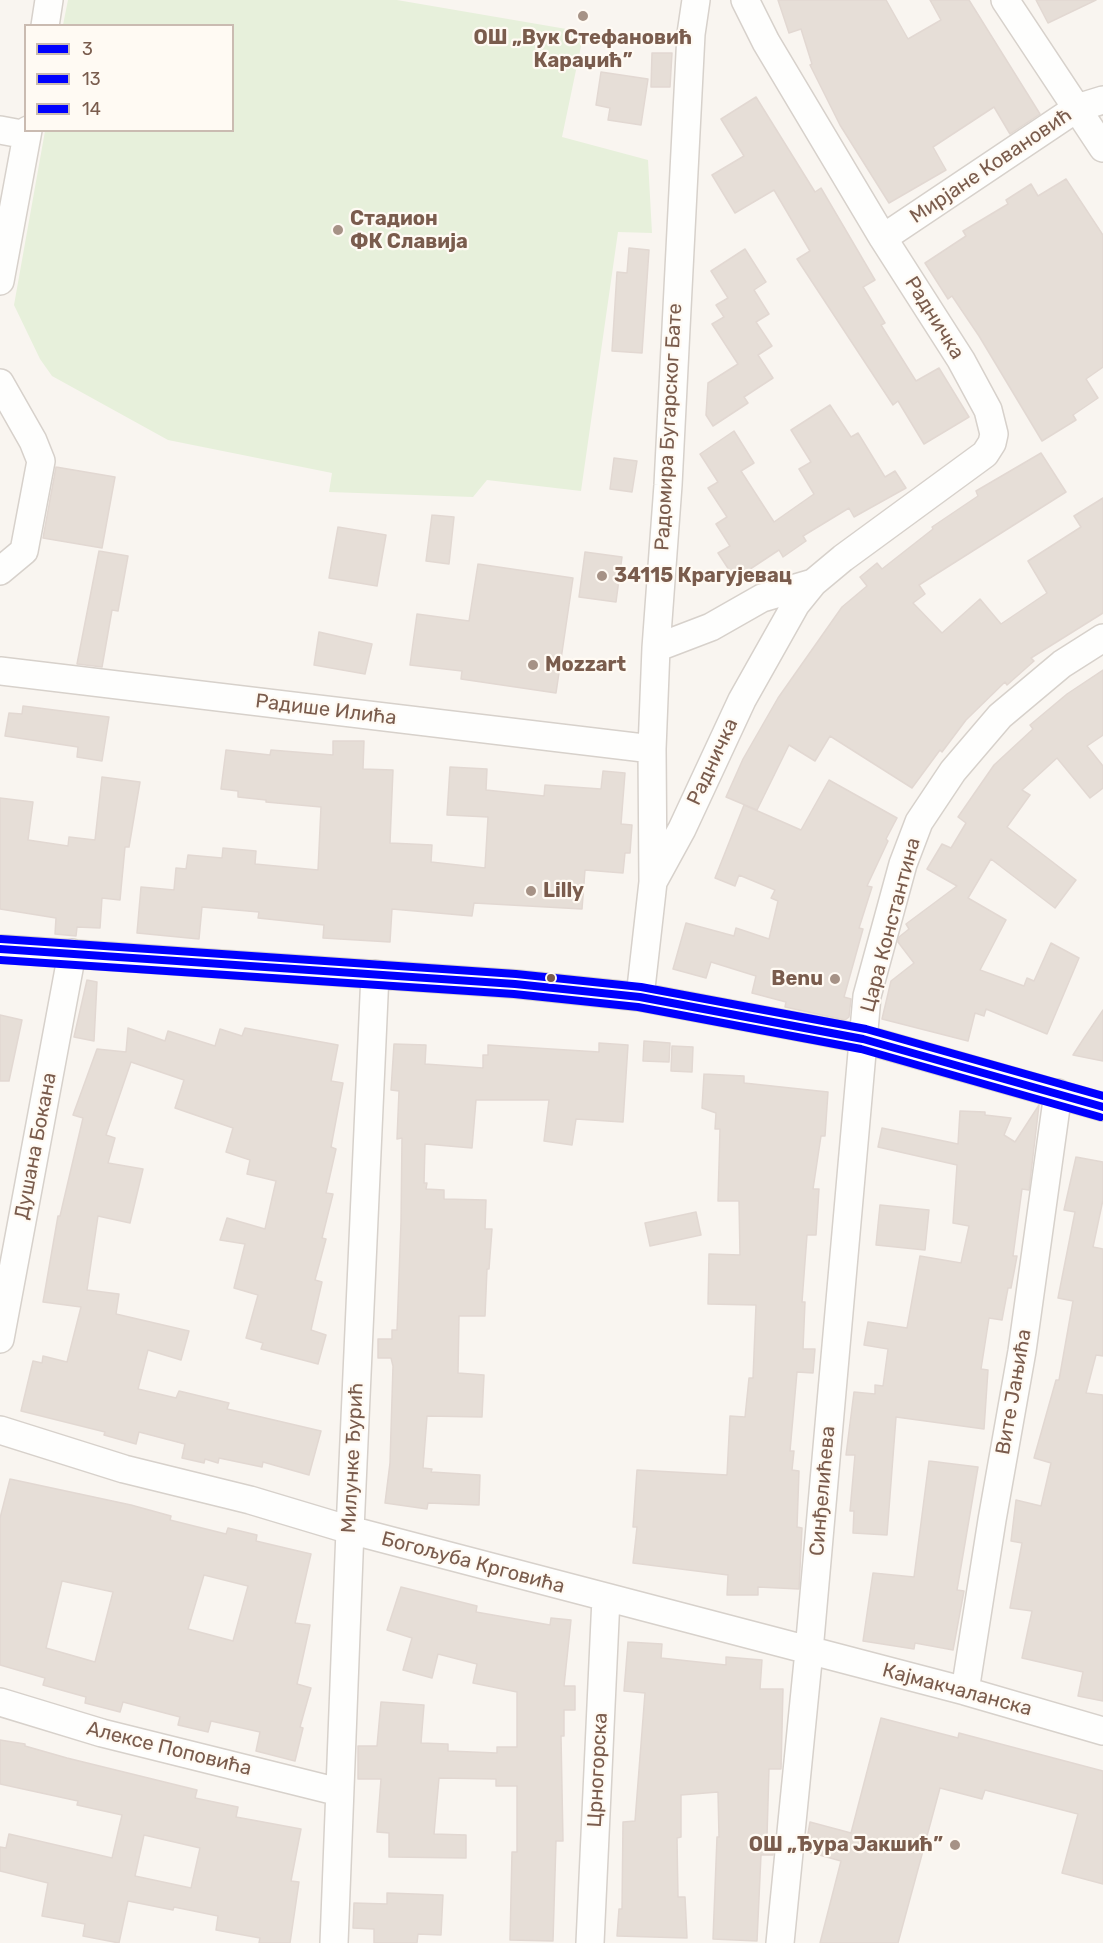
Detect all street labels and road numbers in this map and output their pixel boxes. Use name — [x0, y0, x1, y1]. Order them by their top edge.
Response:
street label: Мирјане Ковановић — [906, 103, 1076, 229]
street label: Радничка — [899, 272, 969, 364]
street label: Радомира Бугарског Бате — [651, 303, 687, 551]
street label: Радише Илића — [254, 689, 398, 731]
street label: Радничка — [682, 715, 744, 809]
street label: Цара Константина — [856, 835, 926, 1015]
street label: Душана Бокана — [10, 1070, 62, 1222]
street label: Вите Јањића — [991, 1327, 1037, 1457]
street label: Милунке Ђурић — [337, 1382, 369, 1534]
street label: Синђелићева — [805, 1425, 841, 1557]
street label: Богољуба Крговића — [379, 1527, 567, 1599]
street label: Кајмакчаланска — [880, 1658, 1034, 1722]
street label: Црногорска — [583, 1712, 613, 1828]
street label: Алексе Поповића — [84, 1717, 254, 1781]

